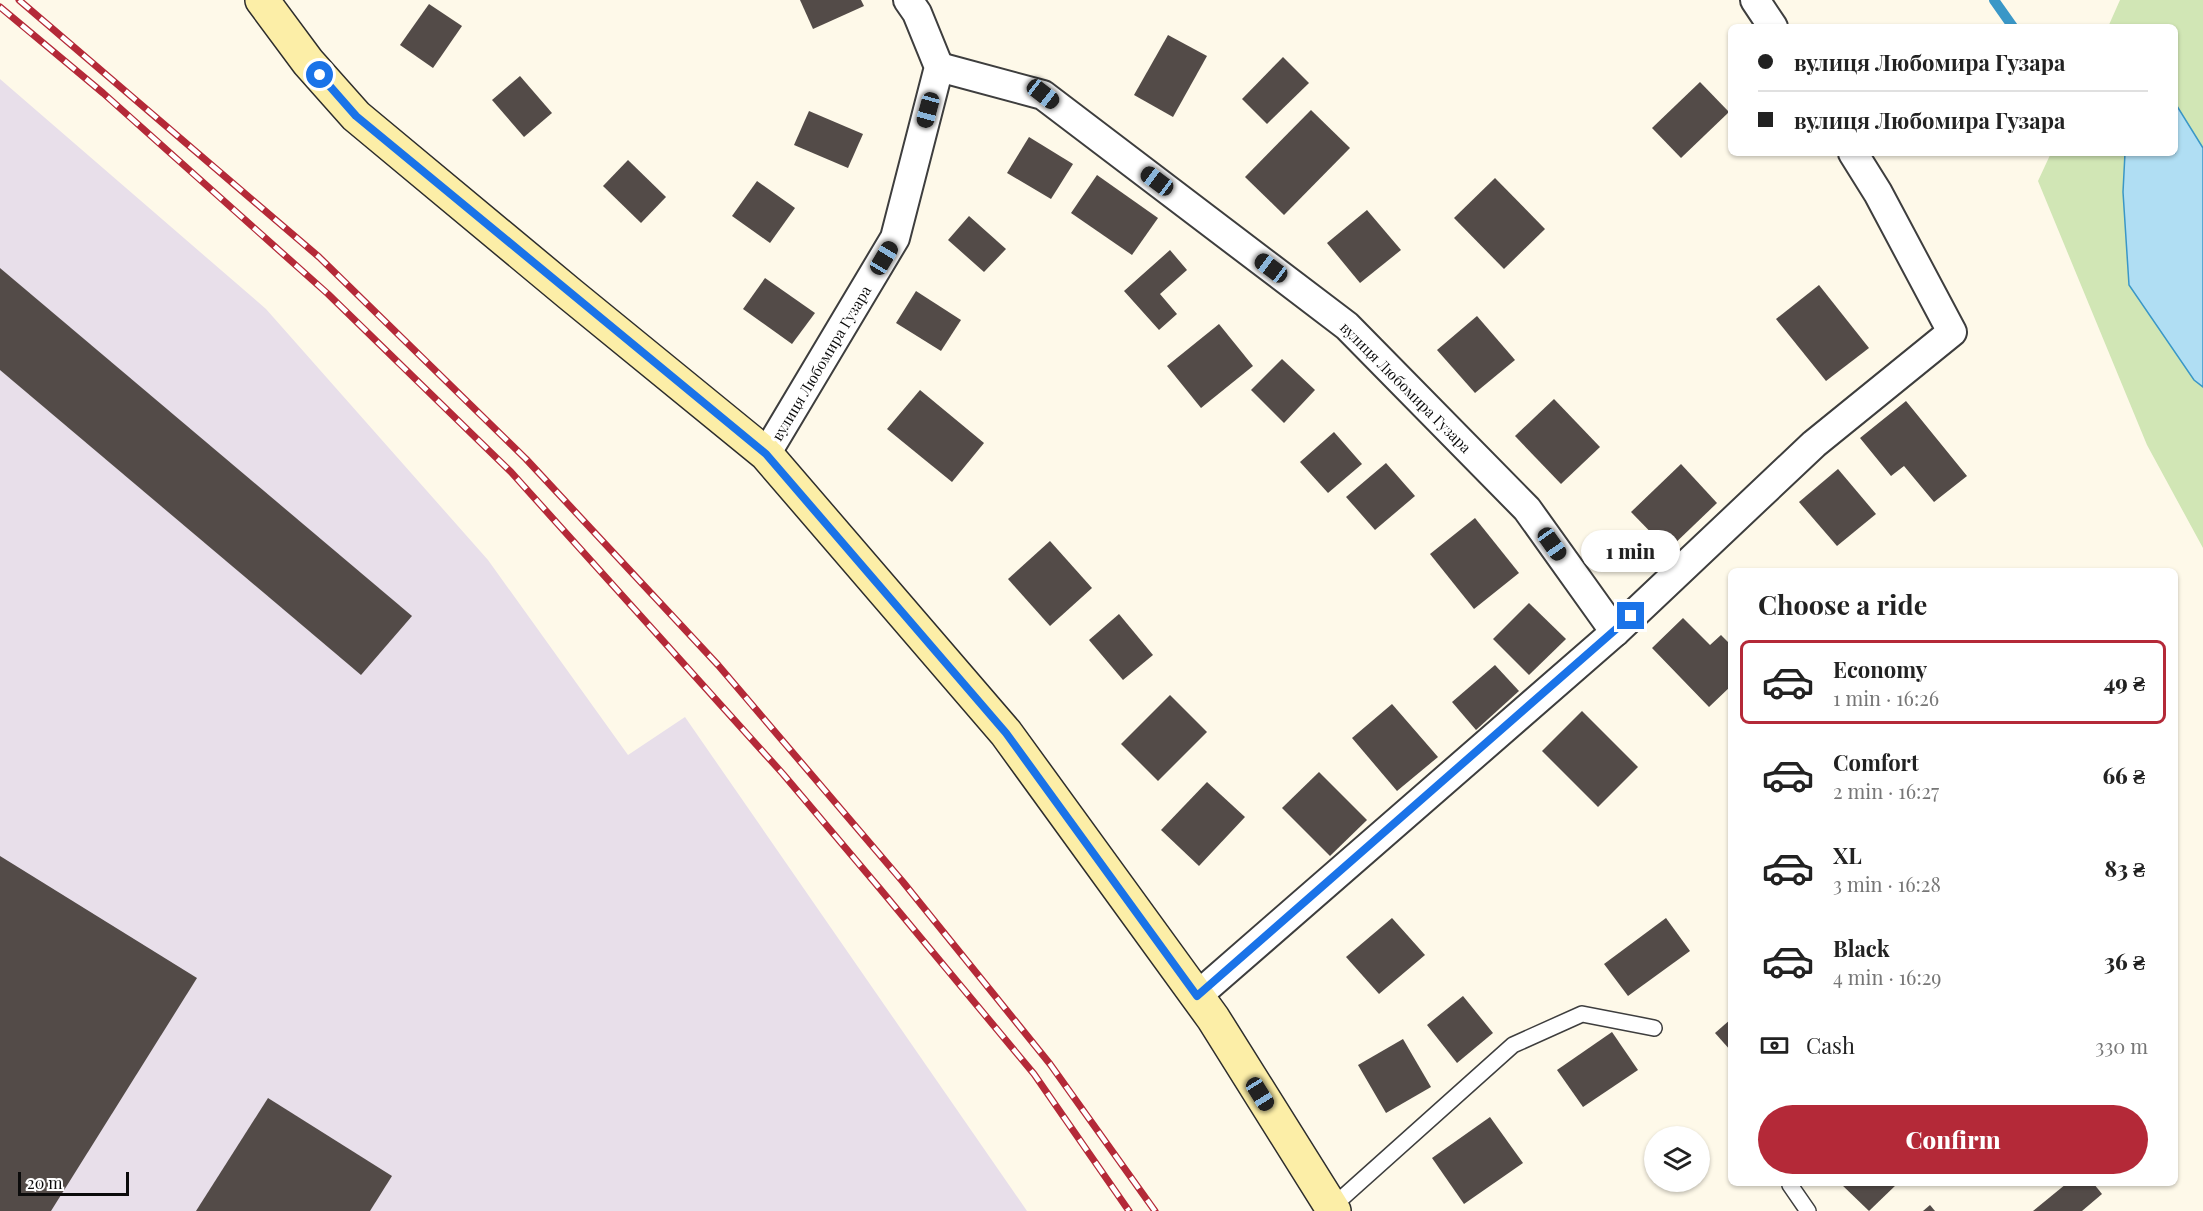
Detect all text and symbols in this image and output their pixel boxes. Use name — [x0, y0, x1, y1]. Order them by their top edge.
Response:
text: вулиця Любомира Гузара — [1794, 47, 2065, 77]
route start — [306, 61, 333, 88]
car — [1023, 76, 1063, 112]
car — [915, 90, 941, 130]
text: вулиця Любомира Гузара — [1794, 105, 2065, 135]
car — [1137, 163, 1177, 199]
car — [867, 238, 901, 278]
car — [1251, 250, 1291, 286]
street label: вулиця Любомира Гузара — [767, 281, 876, 444]
street label: вулиця Любомира Гузара — [1336, 317, 1476, 457]
car — [1534, 524, 1570, 564]
callout: 1 min — [1582, 529, 1680, 571]
text: 1 min — [1606, 537, 1655, 564]
text: Choose a ride — [1758, 586, 1927, 622]
route end — [1617, 602, 1644, 629]
text: Economy — [1833, 654, 1927, 684]
icon: car — [1761, 655, 1815, 709]
text: 49 ₴ — [2103, 667, 2145, 697]
text: 1 min · 16:26 — [1833, 684, 1939, 711]
text: Comfort — [1833, 747, 1919, 777]
icon: car — [1761, 748, 1815, 802]
text: 66 ₴ — [2102, 760, 2145, 790]
text: 2 min · 16:27 — [1833, 777, 1939, 804]
text: XL — [1833, 840, 1862, 870]
icon: car — [1761, 841, 1815, 895]
text: 83 ₴ — [2105, 853, 2145, 883]
text: 3 min · 16:28 — [1833, 870, 1941, 897]
text: Black — [1833, 933, 1890, 963]
icon: car — [1761, 934, 1815, 988]
text: 36 ₴ — [2104, 946, 2145, 976]
text: 4 min · 16:29 — [1833, 963, 1941, 990]
icon: cash — [1758, 1029, 1791, 1062]
text: Cash — [1806, 1030, 1855, 1060]
text: 330 m — [2095, 1032, 2148, 1059]
car — [1243, 1074, 1277, 1114]
button: Confirm — [1758, 1105, 2148, 1174]
map controls — [1644, 1126, 1710, 1192]
button: layers — [1644, 1126, 1710, 1192]
scale bar — [18, 1169, 129, 1196]
text: 20 m — [27, 1172, 62, 1193]

